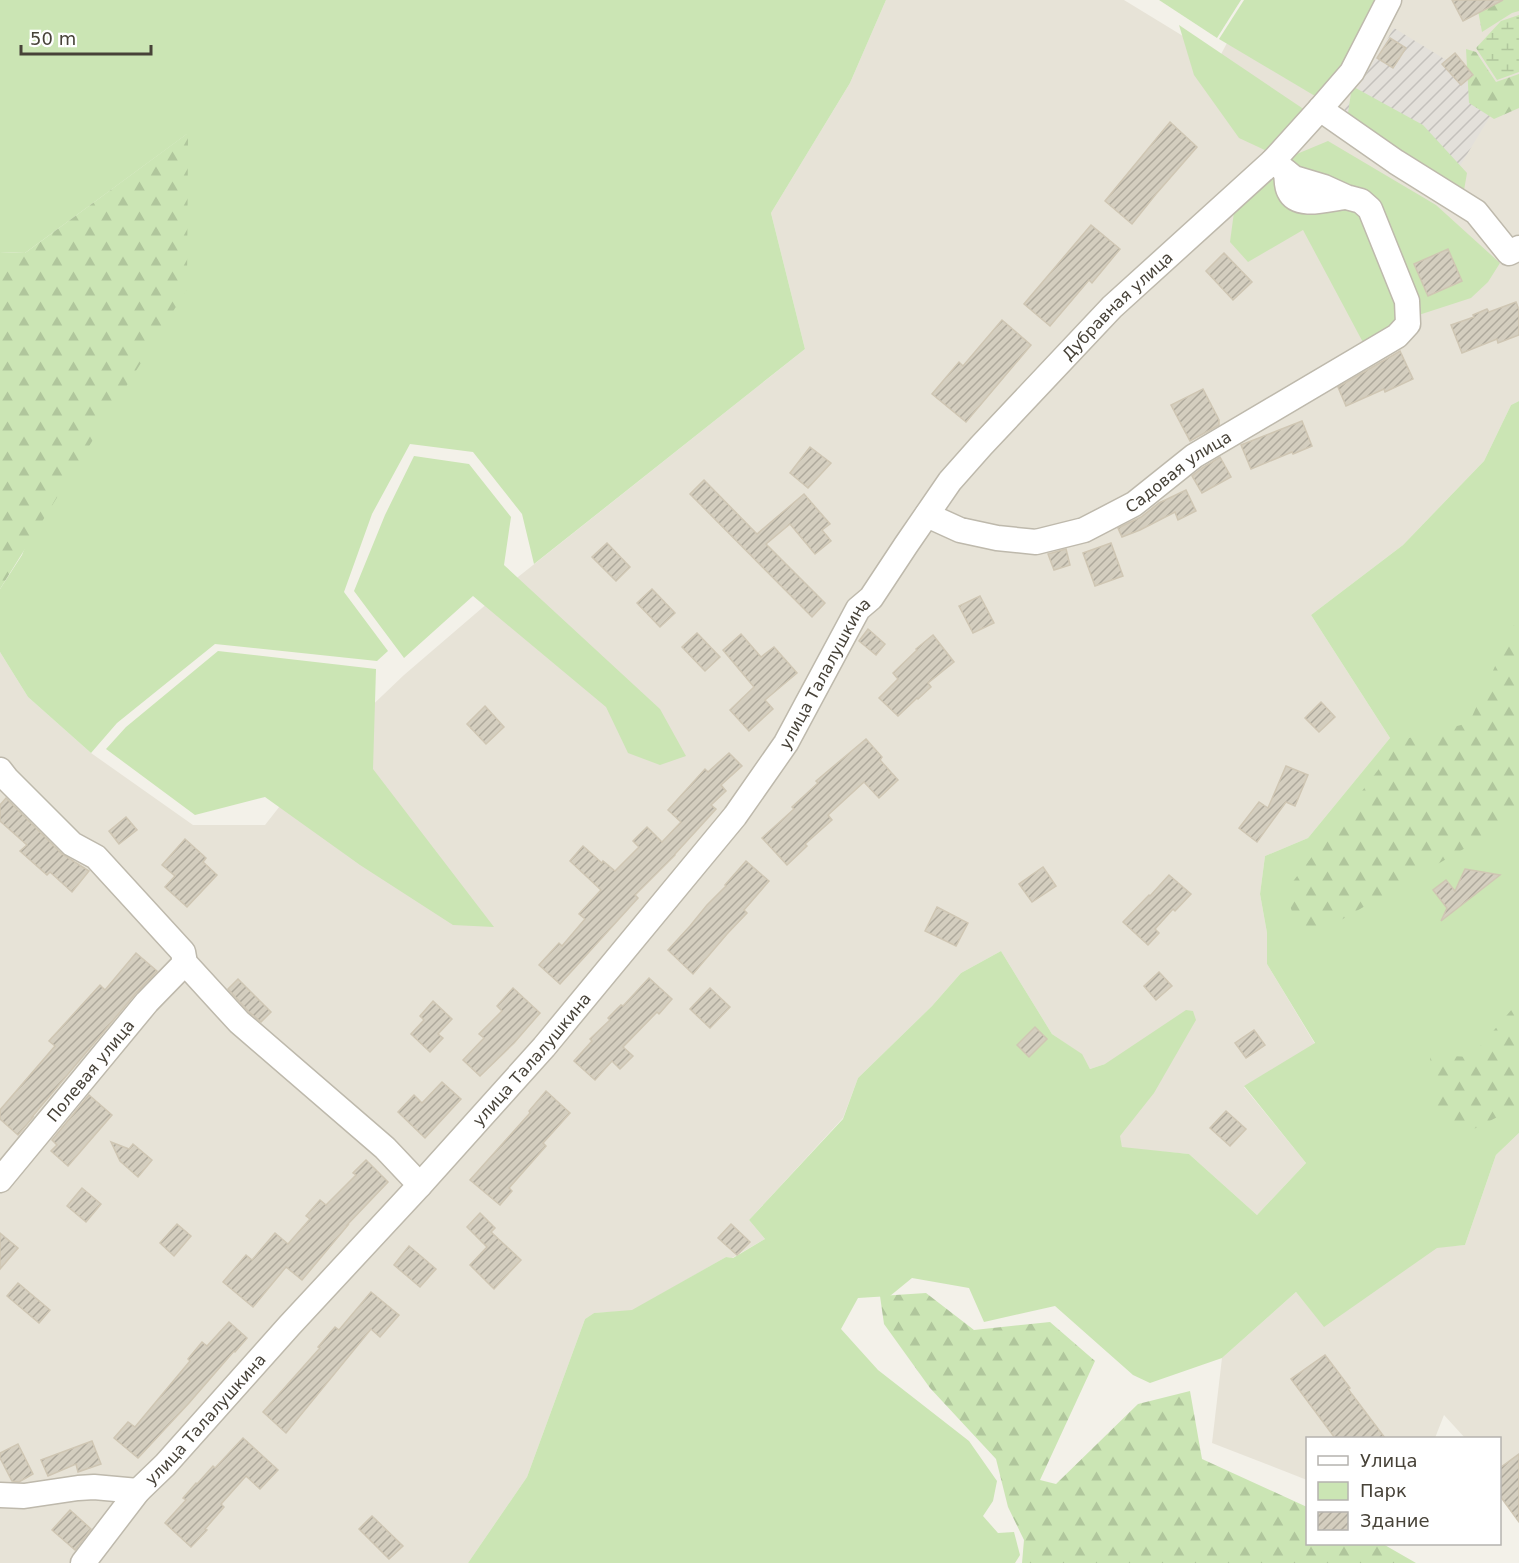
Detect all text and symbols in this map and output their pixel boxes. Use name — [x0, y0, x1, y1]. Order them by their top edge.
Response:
scale bar — [21, 18, 152, 56]
text: 50 m — [30, 28, 76, 49]
street label: Дубравная улица — [1058, 248, 1177, 364]
street label: Садовая улица — [1122, 427, 1235, 517]
street label: улица Талалушкина — [776, 594, 874, 753]
street label: улица Талалушкина — [469, 989, 595, 1130]
street label: Полевая улица — [43, 1016, 138, 1126]
street label: улица Талалушкина — [141, 1350, 270, 1489]
legend — [1306, 1437, 1501, 1545]
text: Улица — [1360, 1450, 1417, 1471]
text: Парк — [1360, 1480, 1407, 1501]
text: Здание — [1360, 1510, 1430, 1531]

